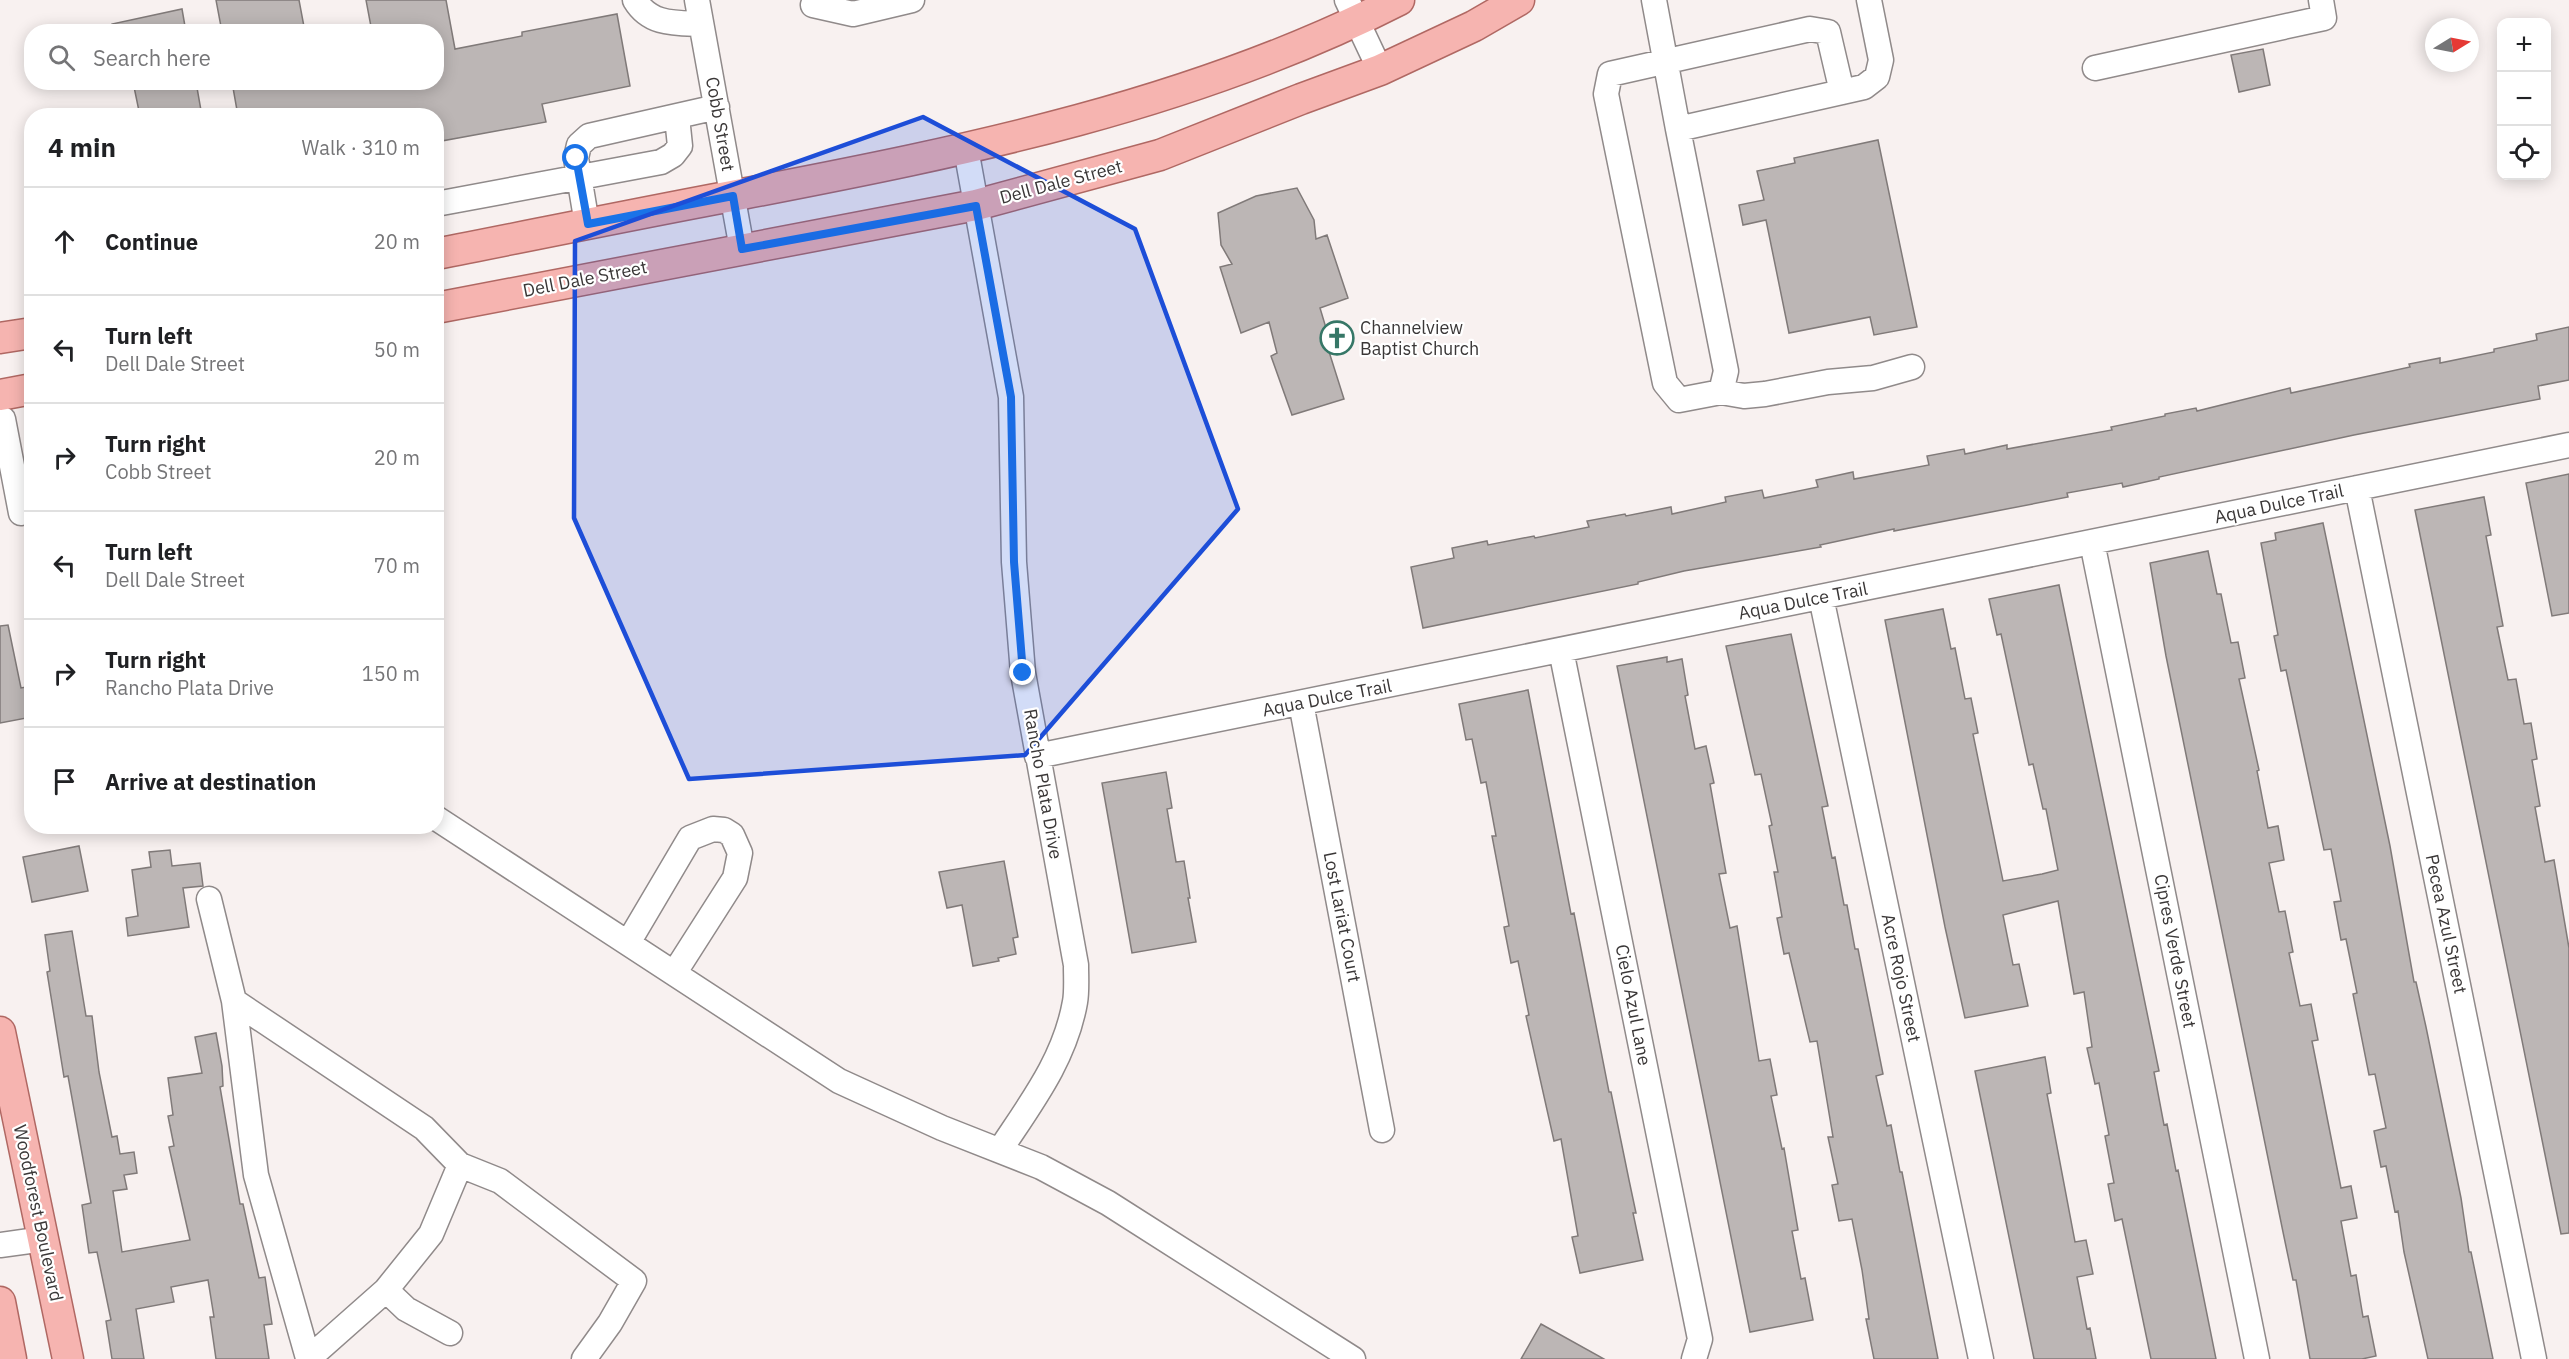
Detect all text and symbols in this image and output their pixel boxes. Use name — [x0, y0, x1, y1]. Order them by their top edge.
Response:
north arrow — [2425, 18, 2479, 72]
map controls — [2497, 18, 2551, 180]
button: + — [2497, 18, 2551, 72]
search box — [24, 24, 444, 90]
icon: search — [45, 41, 78, 74]
text: Search here — [93, 43, 211, 72]
button: − — [2497, 72, 2551, 126]
street label: Cobb Street — [701, 75, 740, 173]
button: locate — [2497, 126, 2551, 180]
text: 4 min — [48, 130, 116, 164]
text: Walk · 310 m — [302, 134, 420, 161]
route start — [562, 144, 588, 170]
street label: Dell Dale Street — [997, 154, 1125, 209]
icon: ahead — [48, 225, 81, 258]
text: Continue — [105, 227, 198, 256]
text: 20 m — [374, 228, 420, 255]
street label: Dell Dale Street — [521, 255, 649, 302]
place label: Channelview Baptist Church — [1360, 316, 1479, 360]
church icon: Channelview Baptist Church — [1319, 320, 1355, 356]
text: Turn left — [105, 321, 193, 350]
icon: left — [48, 333, 81, 366]
text: 50 m — [374, 336, 420, 363]
text: Dell Dale Street — [105, 350, 245, 377]
text: Turn right — [105, 429, 206, 458]
icon: right — [48, 441, 81, 474]
text: 20 m — [374, 444, 420, 471]
text: Cobb Street — [105, 458, 211, 485]
street label: Aqua Dulce Trail — [2212, 479, 2346, 528]
text: Turn left — [105, 537, 193, 566]
icon: left — [48, 549, 81, 582]
text: 70 m — [374, 552, 420, 579]
text: Dell Dale Street — [105, 566, 245, 593]
street label: Aqua Dulce Trail — [1736, 577, 1870, 624]
text: Turn right — [105, 645, 206, 674]
icon: right — [48, 657, 81, 690]
route end — [1009, 659, 1035, 685]
text: 150 m — [362, 660, 420, 687]
text: Rancho Plata Drive — [105, 674, 274, 701]
street label: Aqua Dulce Trail — [1260, 674, 1394, 721]
street label: Rancho Plata Drive — [1019, 707, 1068, 861]
icon: arrive — [48, 765, 81, 798]
text: Arrive at destination — [105, 767, 316, 796]
street label: Lost Lariat Court — [1319, 850, 1366, 984]
street label: Pecea Azul Street — [2420, 852, 2472, 996]
street label: Cipres Verde Street — [2149, 872, 2202, 1030]
street label: Acre Rojo Street — [1877, 912, 1926, 1044]
street label: Cielo Azul Lane — [1610, 942, 1657, 1068]
street label: Woodforest Boulevard — [9, 1123, 68, 1303]

